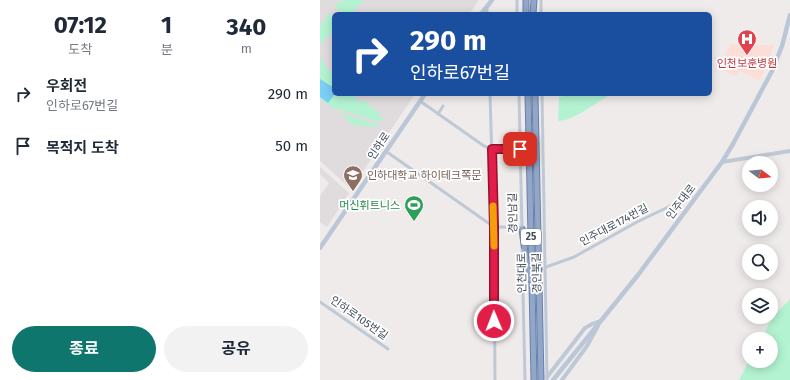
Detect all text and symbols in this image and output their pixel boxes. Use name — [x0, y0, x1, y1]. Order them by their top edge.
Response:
text: 07:12 — [54, 11, 107, 39]
text: 1 — [161, 11, 172, 39]
text: 340 — [226, 13, 266, 41]
text: 290 m — [410, 24, 487, 57]
icon: right — [344, 28, 396, 80]
hospital icon: 인천보훈병원 — [736, 28, 758, 56]
text: m — [241, 41, 252, 56]
text: 도착 — [68, 42, 92, 57]
text: 분 — [161, 42, 173, 57]
place label: 인천보훈병원 — [717, 57, 777, 70]
text: 인하로67번길 — [410, 62, 510, 84]
text: 우회전 — [46, 77, 87, 95]
icon: right — [12, 83, 34, 105]
text: 290 m — [268, 85, 308, 103]
text: 인하로67번길 — [46, 98, 118, 113]
street label: 인하로 — [365, 130, 393, 162]
pin — [503, 132, 537, 166]
icon: arrive — [12, 135, 34, 157]
text: 50 m — [275, 137, 308, 155]
icon: arrive — [509, 138, 531, 160]
text: 목적지 도착 — [46, 139, 119, 157]
north arrow — [742, 156, 778, 192]
map controls — [742, 156, 778, 368]
school or university icon: 인하대학교 하이테크쪽문 — [342, 164, 364, 192]
place label: 인하대학교 하이테크쪽문 — [367, 169, 481, 182]
street label: 인주대로 — [664, 182, 698, 222]
street label: 경인남길 — [506, 193, 520, 233]
sports icon: 머신휘트니스 — [403, 194, 425, 222]
place label: 머신휘트니스 — [339, 199, 400, 212]
button: sound — [742, 200, 778, 236]
street label: 인주대로174번길 — [577, 201, 651, 249]
road number: 25 — [521, 229, 541, 245]
button: search — [742, 244, 778, 280]
street label: 인천대로 — [515, 253, 529, 293]
street label: 경인북길 — [530, 253, 544, 293]
button: layers — [742, 288, 778, 324]
street label: 인하로105번길 — [328, 293, 390, 343]
position arrow — [473, 300, 515, 342]
button: 종료 — [12, 326, 156, 372]
button: 공유 — [164, 326, 308, 372]
button: + — [742, 332, 778, 368]

